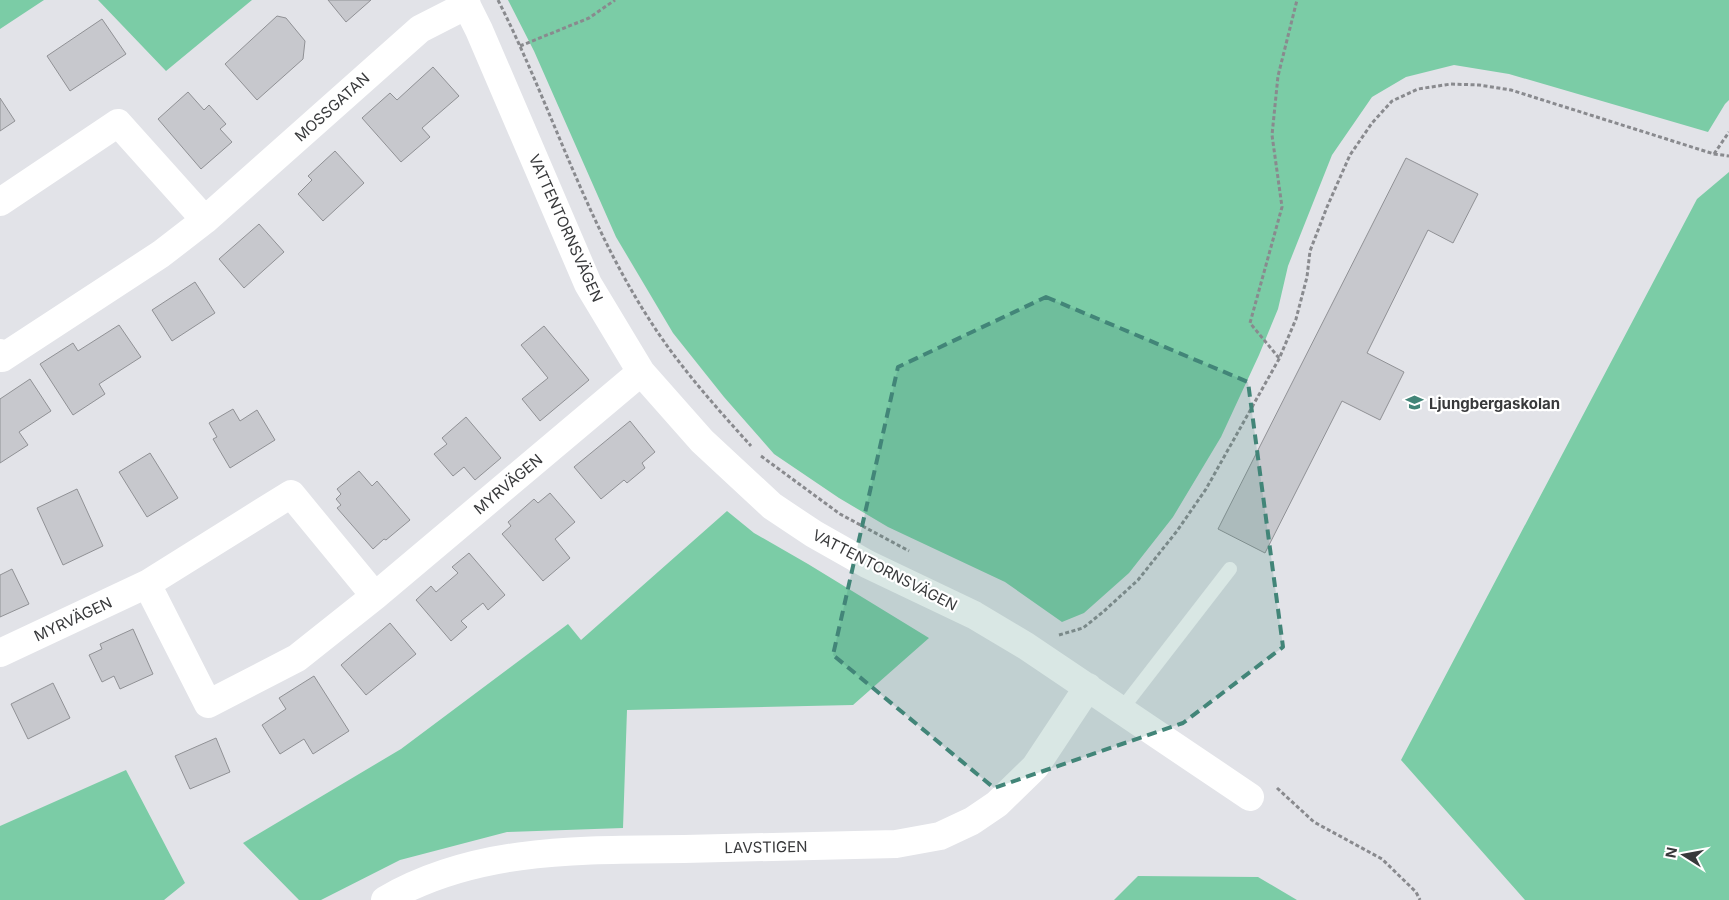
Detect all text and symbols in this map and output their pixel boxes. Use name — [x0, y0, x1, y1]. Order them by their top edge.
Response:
street label: MOSSGATAN — [291, 68, 373, 146]
street label: VATTENTORNSVÄGEN — [525, 151, 607, 305]
school or university icon: Ljungbergaskolan — [1405, 393, 1425, 413]
place label: Ljungbergaskolan — [1429, 394, 1560, 413]
street label: MYRVÄGEN — [470, 450, 546, 518]
street label: VATTENTORNSVÄGEN — [809, 525, 961, 615]
street label: MYRVÄGEN — [31, 593, 115, 645]
north arrow — [1659, 830, 1709, 880]
street label: LAVSTIGEN — [724, 837, 808, 857]
text: N — [1661, 846, 1680, 859]

